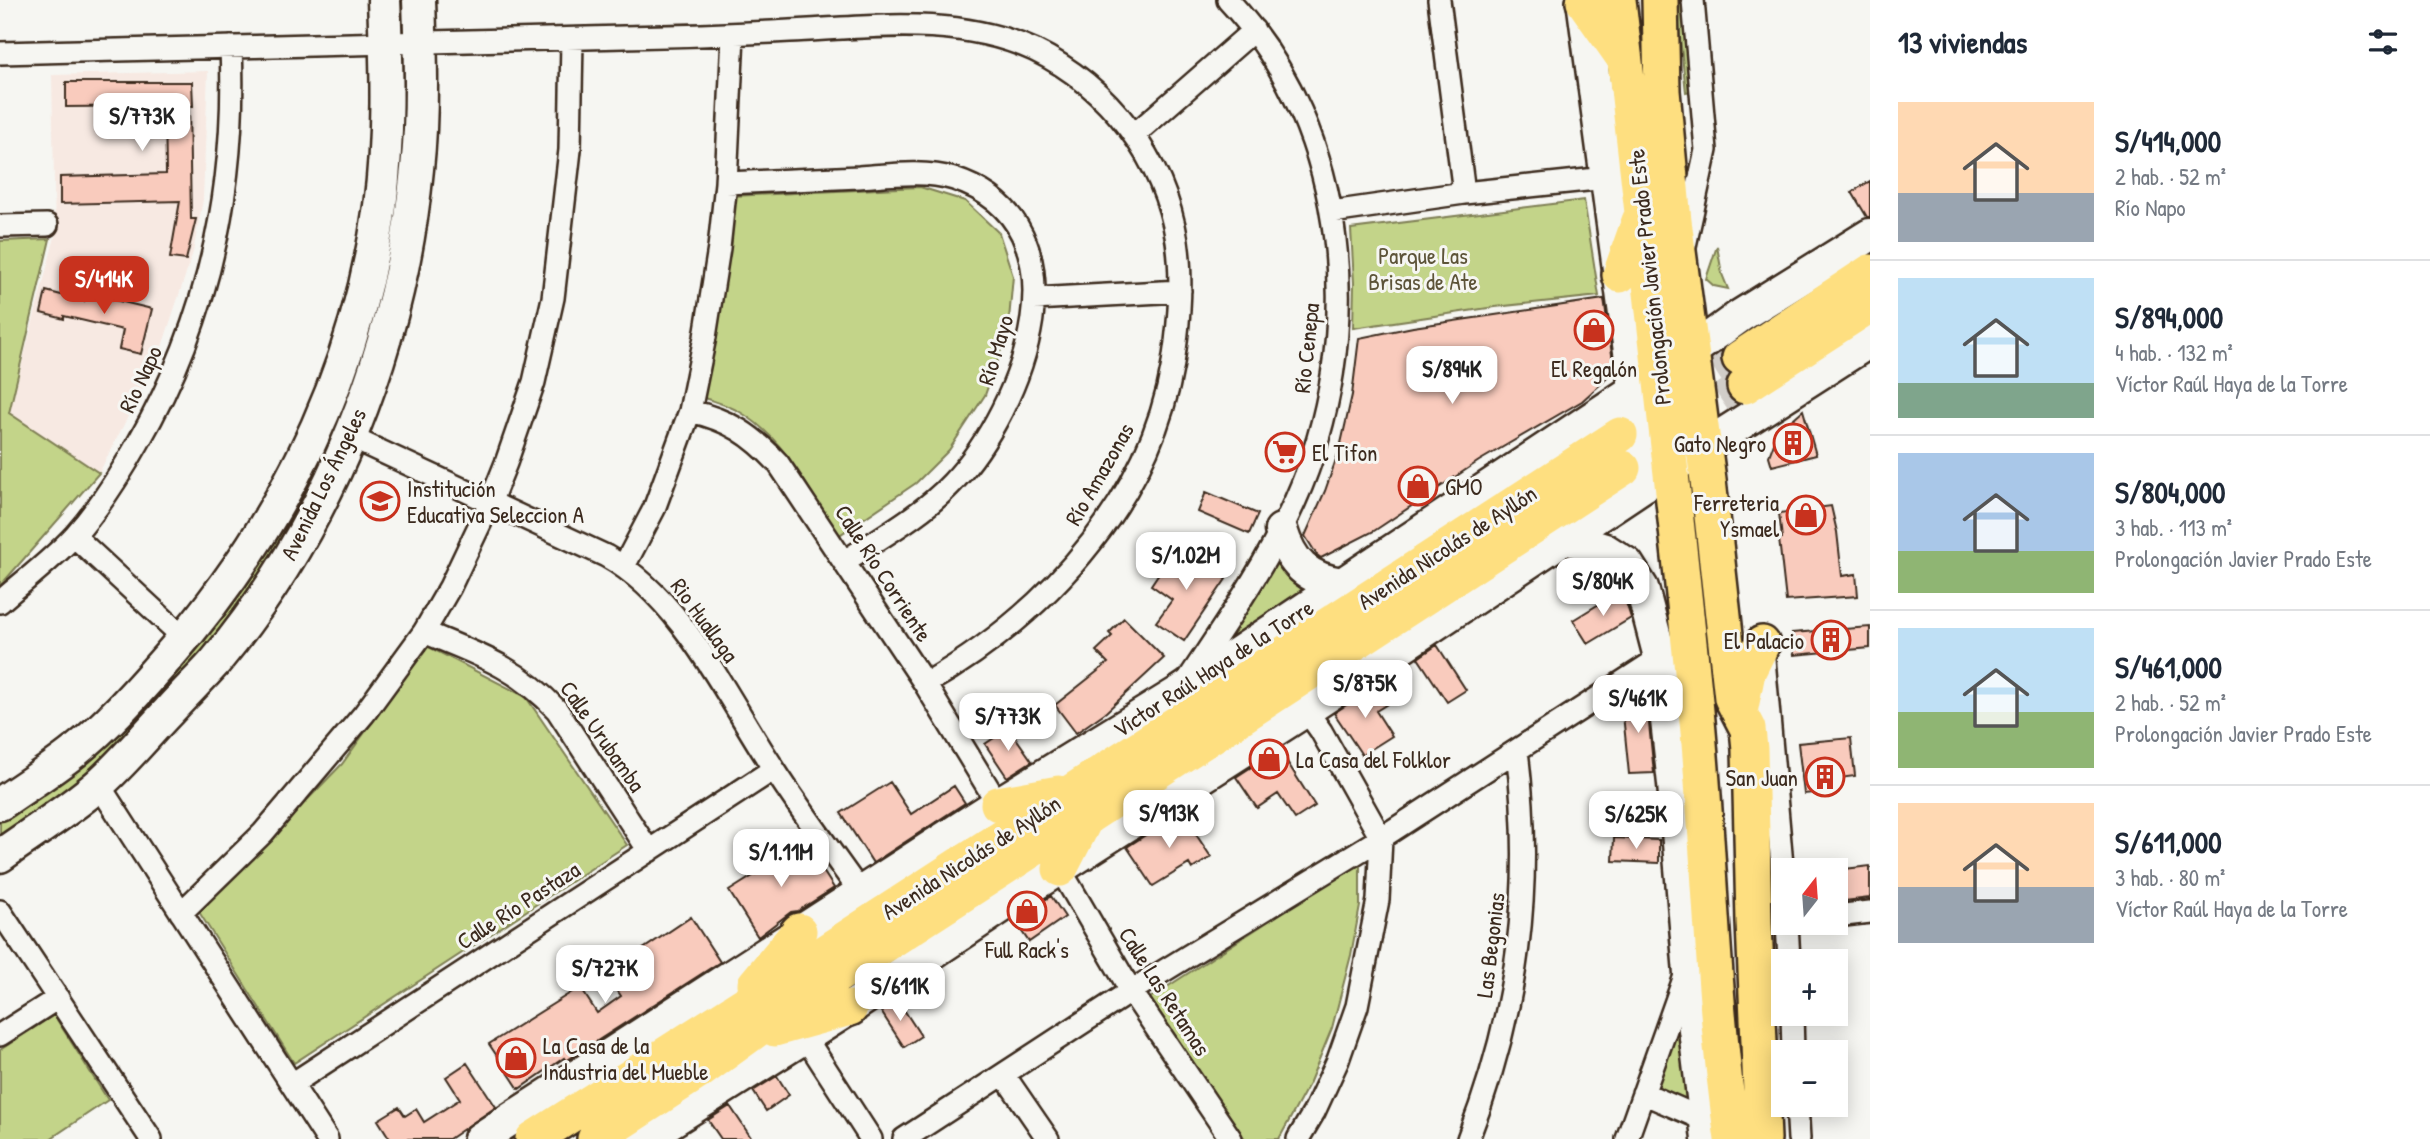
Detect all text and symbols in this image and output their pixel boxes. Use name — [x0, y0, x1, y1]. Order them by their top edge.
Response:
text: 13 viviendas — [1898, 22, 2027, 62]
icon: filters — [2364, 23, 2402, 61]
pin: S/773K — [85, 94, 199, 153]
text: S/773K — [109, 100, 175, 131]
text: S/414,000 — [2115, 121, 2221, 161]
icon: home — [1954, 130, 2038, 214]
street label: Prolongación Javier Prado Este — [1620, 148, 1678, 406]
text: 2 hab. · 52 m² — [2115, 161, 2226, 192]
text: Río Napo — [2115, 192, 2186, 223]
park label: Parque Las Brisas de Ate — [1368, 240, 1478, 297]
pin: S/414K — [47, 256, 161, 316]
text: S/414K — [75, 263, 133, 294]
text: S/894,000 — [2115, 297, 2223, 337]
street label: Río Cenepa — [1286, 301, 1326, 395]
icon: home — [1954, 306, 2038, 390]
shop icon: El Regalón — [1573, 309, 1615, 351]
street label: Río Mayo — [970, 311, 1020, 389]
text: 4 hab. · 132 m² — [2115, 337, 2233, 368]
street label: Río Napo — [111, 340, 169, 418]
pin: S/894K — [1395, 346, 1509, 406]
text: S/894K — [1422, 353, 1482, 384]
place label: El Regalón — [1551, 353, 1637, 384]
text: Víctor Raúl Haya de la Torre — [2115, 368, 2348, 399]
street label: Avenida Los Ángeles — [273, 403, 373, 565]
street label: Río Amazonas — [1057, 417, 1141, 531]
building icon: Gato Negro — [1772, 422, 1814, 464]
place label: Gato Negro — [1674, 428, 1766, 459]
supermarket icon: El Tifon — [1264, 431, 1306, 473]
place label: El Tifon — [1312, 437, 1377, 468]
shop icon: GMO — [1397, 465, 1439, 507]
place label: GMO — [1445, 471, 1483, 502]
text: S/804,000 — [2115, 472, 2226, 512]
place label: Institución Educativa Seleccion A — [407, 473, 584, 530]
street label: Avenida Nicolás de Ayllón — [1352, 478, 1542, 616]
school or university icon: Institución Educativa Seleccion A — [359, 480, 401, 522]
icon: home — [1954, 481, 2038, 565]
place label: Ferreteria Ysmael — [1693, 487, 1780, 544]
shop icon: Ferreteria Ysmael — [1785, 494, 1827, 536]
street label: Calle Río Corriente — [828, 499, 940, 647]
text: 3 hab. · 113 m² — [2115, 512, 2232, 543]
pin: S/1.02M — [1121, 532, 1251, 592]
text: S/1.02M — [1152, 539, 1220, 570]
text: Prolongación Javier Prado Este — [2115, 543, 2372, 574]
pin: S/804K — [1546, 558, 1660, 618]
text: S/804K — [1572, 565, 1634, 596]
street label: Rio Huallaga — [664, 572, 746, 668]
street label: Víctor Raúl Haya de la Torre — [1107, 592, 1319, 744]
building icon: El Palacio — [1810, 619, 1852, 661]
place label: El Palacio — [1724, 625, 1804, 656]
text: S/461,000 — [2115, 647, 2222, 687]
icon: home — [1954, 656, 2038, 740]
pin: S/875K — [1308, 660, 1422, 720]
text: S/875K — [1333, 667, 1397, 698]
street label: Calle Urubamba — [553, 674, 653, 798]
pin: S/461K — [1581, 676, 1695, 735]
text: S/461K — [1609, 682, 1667, 713]
text: 2 hab. · 52 m² — [2115, 687, 2226, 718]
pin: S/773K — [951, 694, 1065, 753]
text: S/773K — [975, 700, 1041, 731]
text: Prolongación Javier Prado Este — [2115, 718, 2372, 749]
shop icon: La Casa del Folklor — [1248, 738, 1290, 780]
place label: La Casa del Folklor — [1296, 744, 1451, 775]
building icon: San Juan — [1804, 756, 1846, 798]
place label: San Juan — [1726, 762, 1798, 793]
street label: Avenida Nicolás de Ayllón — [876, 788, 1066, 926]
pin: S/913K — [1112, 790, 1226, 850]
pin: S/625K — [1579, 792, 1693, 851]
text: S/913K — [1139, 797, 1199, 828]
text: S/625K — [1605, 798, 1667, 829]
text: S/611,000 — [2115, 822, 2222, 862]
pin: S/1.11M — [716, 830, 846, 889]
icon: home — [1954, 831, 2038, 915]
text: S/1.11M — [749, 836, 813, 867]
street label: Calle Río Pastaza — [450, 854, 586, 956]
north arrow — [1771, 858, 1848, 934]
map controls — [1771, 858, 1848, 1117]
text: 3 hab. · 80 m² — [2115, 862, 2225, 893]
shop icon: Full Rack's — [1006, 890, 1048, 932]
street label: Las Begonias — [1468, 891, 1512, 999]
text: Víctor Raúl Haya de la Torre — [2115, 893, 2348, 924]
street label: Calle Las Retamas — [1112, 921, 1218, 1062]
place label: Full Rack's — [984, 934, 1069, 965]
pin: S/727K — [548, 946, 662, 1005]
button: + — [1771, 949, 1848, 1026]
text: S/727K — [572, 952, 638, 983]
pin: S/611K — [843, 964, 957, 1023]
text: S/611K — [871, 970, 929, 1001]
place label: La Casa de la Industria del Mueble — [543, 1030, 708, 1087]
shop icon: La Casa de la Industria del Mueble — [495, 1037, 537, 1079]
button: − — [1771, 1040, 1848, 1117]

